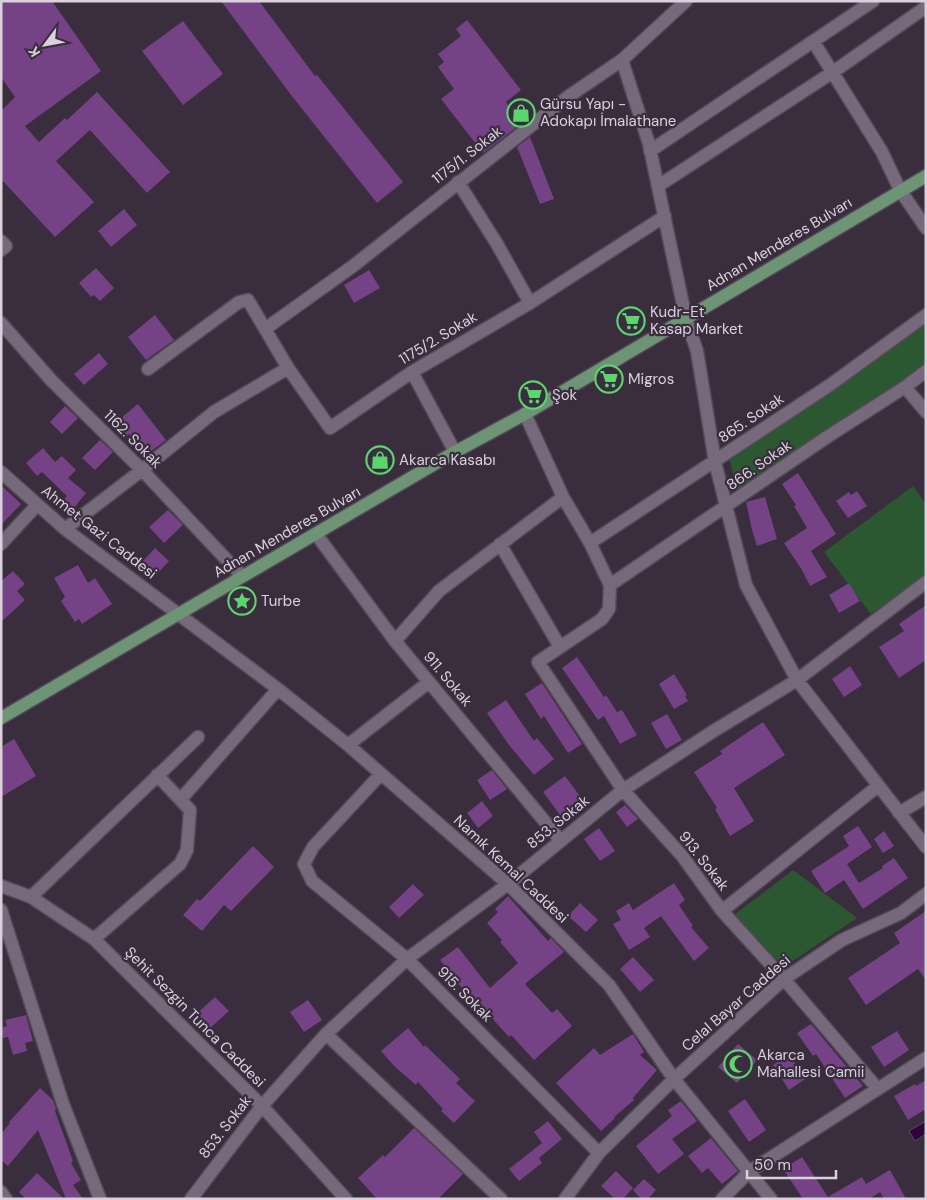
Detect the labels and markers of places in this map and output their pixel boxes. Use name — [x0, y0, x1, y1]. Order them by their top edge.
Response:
place label: Gürsu Yapı - Adokapı İmalathane — [540, 94, 676, 131]
shop icon: Gürsu Yapı - Adokapı İmalathane — [506, 98, 536, 128]
place label: Kudr-Et Kasap Market — [650, 302, 743, 339]
supermarket icon: Kudr-Et Kasap Market — [616, 306, 646, 336]
supermarket icon: Migros — [594, 364, 624, 394]
place label: Migros — [628, 369, 674, 389]
supermarket icon: Şok — [518, 380, 548, 410]
place label: Şok — [552, 385, 578, 405]
shop icon: Akarca Kasabı — [365, 445, 395, 475]
place label: Akarca Kasabı — [399, 450, 496, 470]
place icon: Turbe — [227, 586, 257, 616]
place label: Turbe — [261, 591, 301, 611]
place label: Akarca Mahallesi Camii — [757, 1045, 864, 1082]
mosque icon: Akarca Mahallesi Camii — [723, 1049, 753, 1079]

